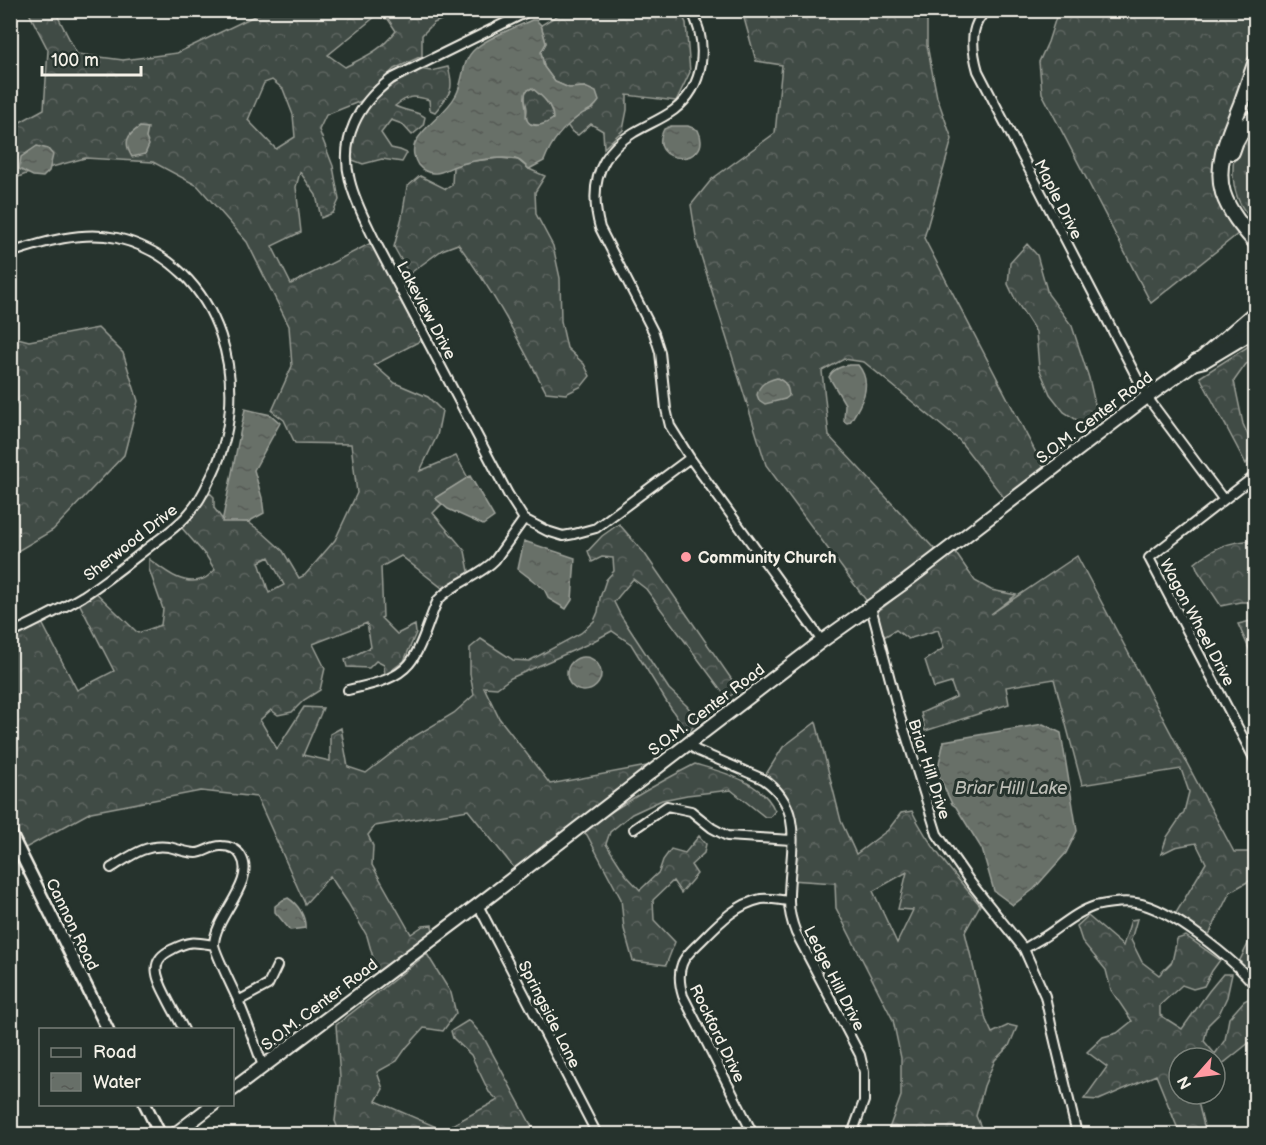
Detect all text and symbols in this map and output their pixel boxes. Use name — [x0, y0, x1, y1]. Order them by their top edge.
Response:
scale bar — [42, 39, 141, 77]
text: 100 m — [51, 50, 99, 71]
street label: Maple Drive — [1029, 157, 1086, 243]
street label: Lakeview Drive — [392, 258, 460, 363]
street label: S.O.M. Center Road — [1033, 368, 1157, 468]
street label: Sherwood Drive — [80, 500, 182, 586]
place label: Community Church — [698, 549, 837, 568]
marker: Community Church — [679, 550, 693, 564]
street label: Wagon Wheel Drive — [1155, 556, 1238, 690]
street label: S.O.M. Center Road — [645, 660, 769, 760]
street label: Briar Hill Drive — [903, 717, 954, 822]
water label: Briar Hill Lake — [954, 778, 1068, 799]
street label: Cannon Road — [41, 876, 102, 974]
street label: Ledge Hill Drive — [799, 923, 868, 1035]
street label: S.O.M. Center Road — [258, 955, 382, 1055]
street label: Springside Lane — [513, 958, 584, 1072]
street label: Rockford Drive — [685, 981, 749, 1086]
legend — [39, 1028, 234, 1106]
text: Road — [93, 1042, 137, 1063]
north arrow — [1167, 1046, 1227, 1106]
text: Water — [93, 1072, 141, 1093]
text: N — [1174, 1073, 1196, 1092]

